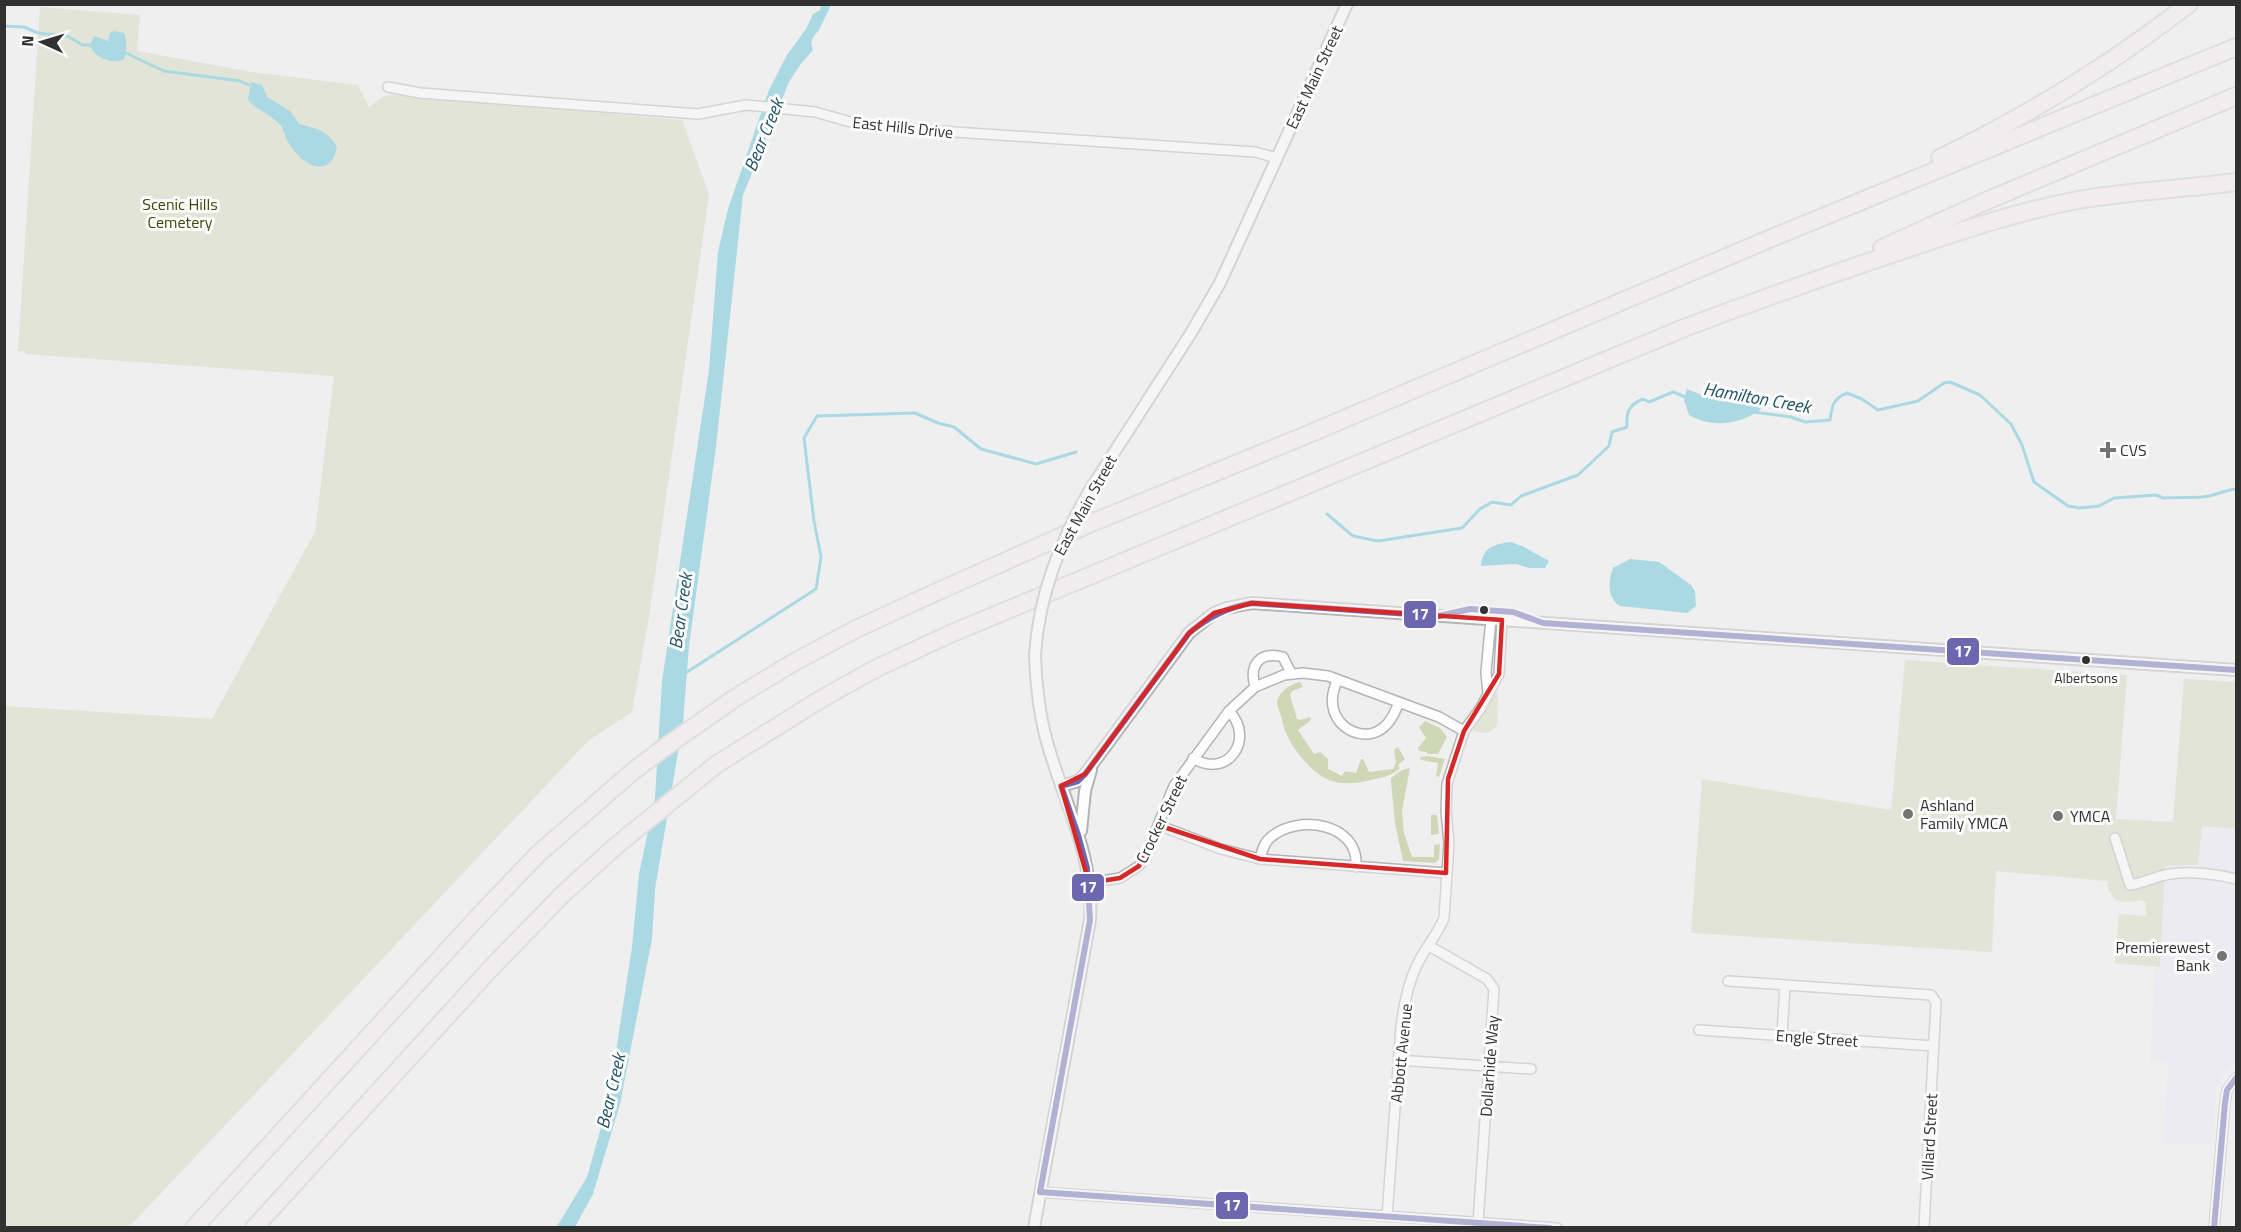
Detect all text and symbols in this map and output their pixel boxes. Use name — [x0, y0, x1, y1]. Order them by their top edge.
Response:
north arrow — [12, 12, 72, 72]
street label: East Main Street — [1280, 21, 1349, 133]
text: N — [15, 35, 39, 47]
water label: Bear Creek — [737, 92, 791, 175]
street label: East Hills Drive — [851, 110, 955, 144]
park label: Scenic Hills Cemetery — [142, 192, 218, 234]
water label: Hamilton Creek — [1701, 375, 1815, 421]
place label: CVS — [2120, 438, 2147, 462]
marker: CVS — [2101, 443, 2115, 457]
street label: East Main Street — [1047, 450, 1123, 560]
water label: Bear Creek — [662, 569, 699, 651]
line badge: 17 — [1403, 600, 1437, 629]
text: 17 — [1411, 602, 1429, 626]
unlabelled marker — [1478, 604, 1490, 616]
line badge: 17 — [1946, 637, 1980, 666]
text: 17 — [1954, 639, 1972, 663]
marker: Albertsons — [2080, 654, 2092, 666]
place label: Albertsons — [2054, 667, 2118, 688]
street label: Crocker Street — [1129, 771, 1193, 867]
place label: Ashland Family YMCA — [1920, 793, 2008, 835]
place label: YMCA — [2070, 804, 2111, 828]
marker: Ashland Family YMCA — [1901, 807, 1915, 821]
marker: YMCA — [2051, 809, 2065, 823]
line badge: 17 — [1071, 873, 1105, 902]
text: 17 — [1079, 875, 1097, 899]
place label: Premierewest Bank — [2115, 935, 2210, 977]
marker: Premierewest Bank — [2215, 949, 2229, 963]
street label: Abbott Avenue — [1384, 1002, 1418, 1104]
street label: Dollarhide Way — [1473, 1014, 1505, 1117]
street label: Engle Street — [1775, 1023, 1859, 1053]
water label: Bear Creek — [589, 1049, 633, 1131]
street label: Villard Street — [1915, 1093, 1943, 1181]
line badge: 17 — [1215, 1191, 1249, 1220]
text: 17 — [1223, 1193, 1241, 1217]

